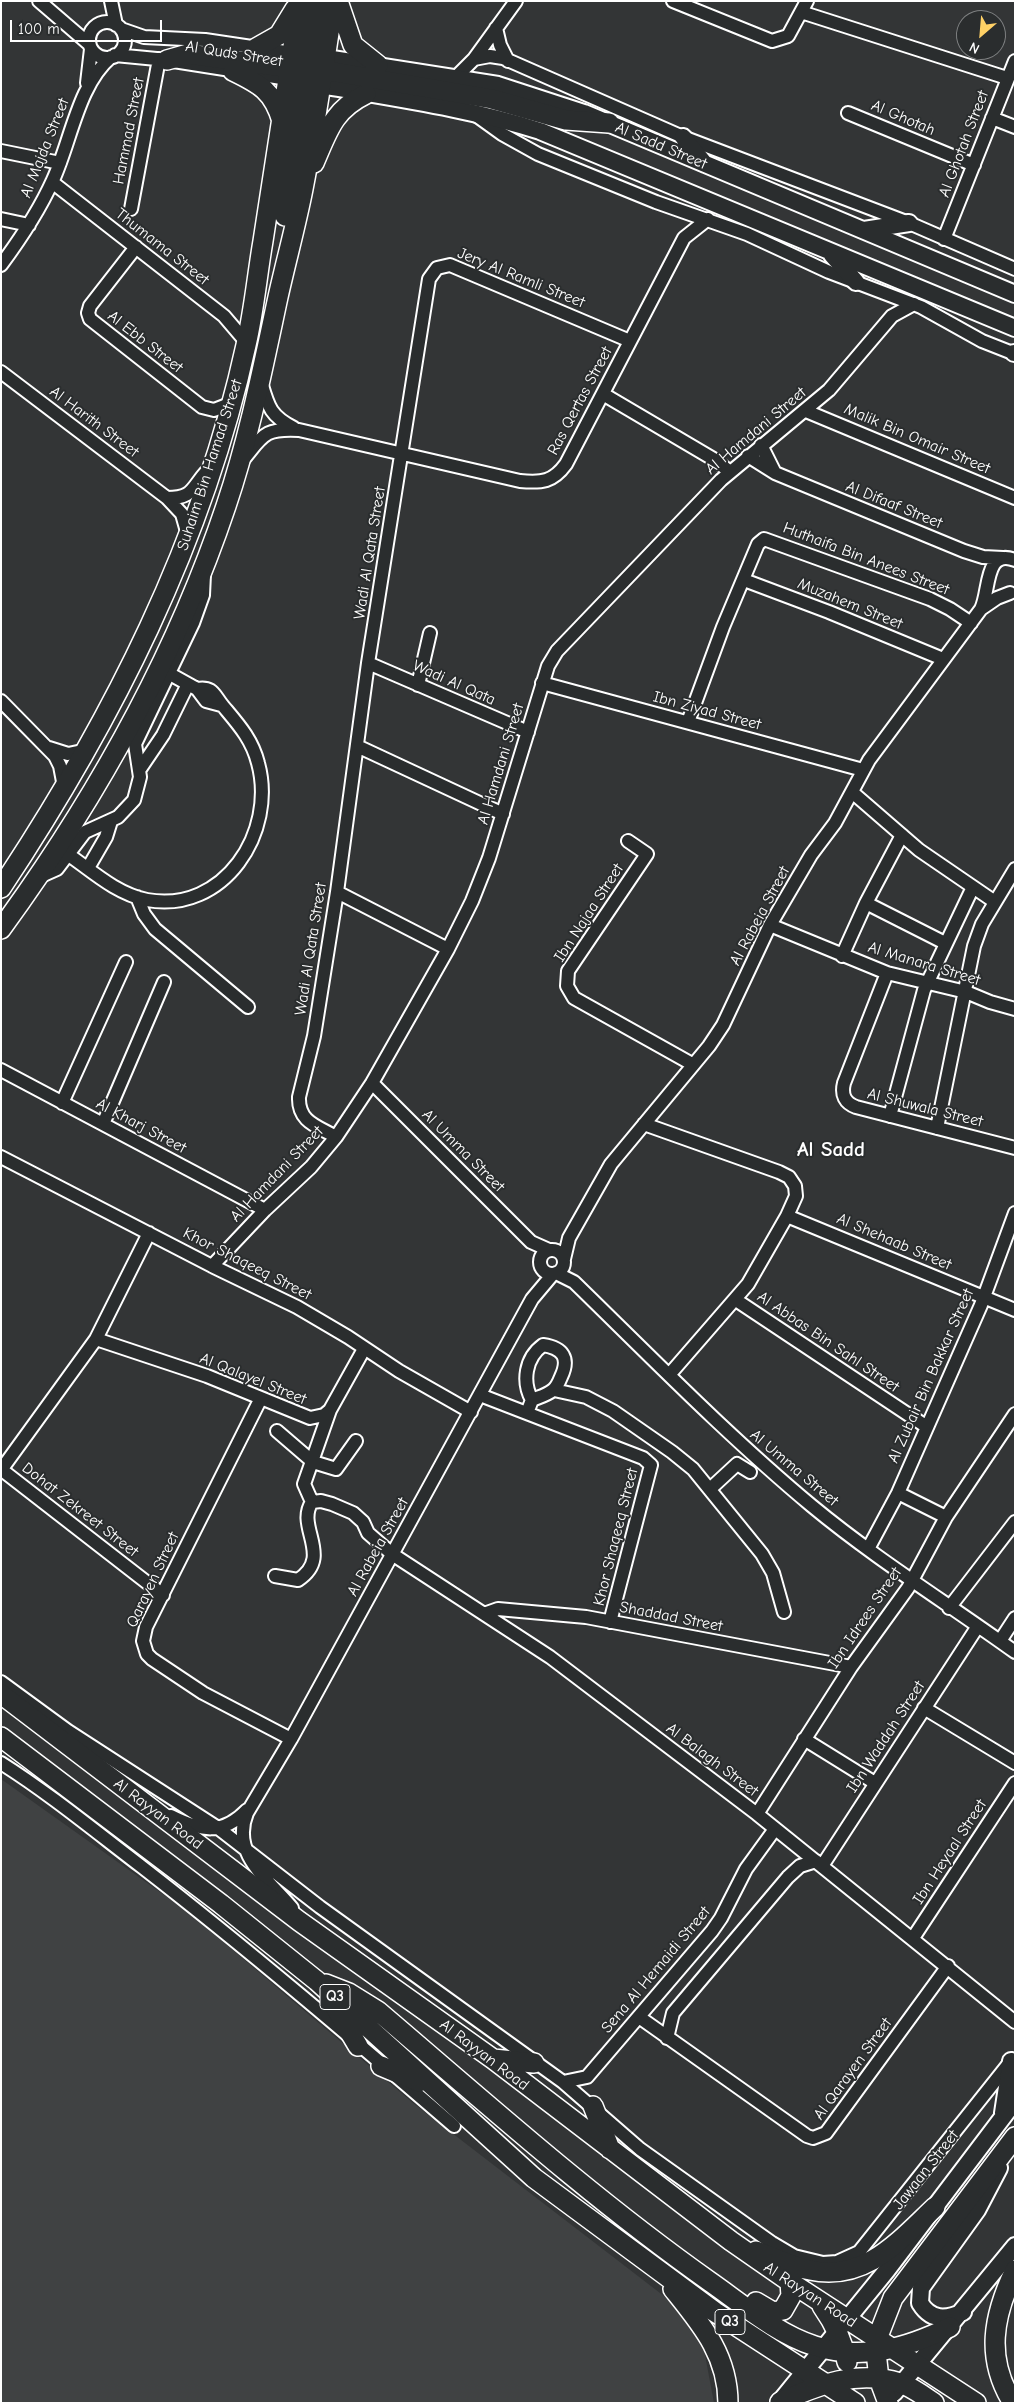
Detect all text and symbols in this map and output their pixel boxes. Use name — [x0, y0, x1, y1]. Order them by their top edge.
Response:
scale bar — [12, 10, 165, 42]
north arrow — [956, 10, 1006, 60]
text: 100 m — [18, 20, 60, 38]
street label: Al Quds Street — [184, 37, 284, 71]
text: N — [966, 38, 982, 58]
street label: Hammad Street — [109, 76, 149, 186]
street label: Al Ghotah Street — [935, 88, 993, 200]
street label: Al Majda Street — [16, 95, 74, 201]
street label: Al Ghotah — [868, 96, 938, 140]
street label: Al Sadd Street — [612, 118, 710, 174]
street label: Thumama Street — [111, 205, 213, 289]
street label: Jery Al Ramli Street — [454, 244, 588, 312]
street label: Al Ebb Street — [104, 307, 186, 377]
street label: Ras Qertas Street — [543, 344, 617, 458]
street label: Suhaim Bin Hamad Street — [173, 377, 247, 553]
street label: Al Harith Street — [46, 382, 142, 462]
street label: Al Hamdani Street — [702, 383, 810, 479]
street label: Malik Bin Omair Street — [841, 400, 993, 478]
street label: Al Difaaf Street — [843, 477, 945, 533]
street label: Wadi Al Qata Street — [350, 485, 390, 621]
street label: Huthaifa Bin Anees Street — [780, 518, 952, 600]
street label: Muzahem Street — [795, 574, 905, 634]
street label: Wadi Al Qata — [410, 656, 498, 710]
street label: Ibn Ziyad Street — [651, 687, 763, 735]
street label: Al Hamdani Street — [473, 701, 529, 827]
street label: Ibn Najaa Street — [550, 860, 628, 966]
street label: Al Rabeia Street — [726, 863, 794, 969]
street label: Wadi Al Qata Street — [291, 881, 331, 1017]
street label: Al Manara Street — [865, 938, 983, 990]
street label: Al Shuwala Street — [865, 1084, 985, 1132]
street label: Al Kharj Street — [93, 1094, 189, 1158]
street label: Al Umma Street — [418, 1106, 508, 1196]
street label: Al Hamdani Street — [226, 1122, 328, 1226]
district label: Al Sadd — [797, 1137, 865, 1163]
street label: Al Shehaab Street — [834, 1209, 954, 1275]
street label: Khor Shaqeeq Street — [180, 1223, 314, 1305]
street label: Al Zubair Bin Bakkar Street — [884, 1286, 978, 1466]
street label: Al Abbas Bin Sahl Street — [753, 1287, 903, 1397]
street label: Al Qalayel Street — [197, 1349, 309, 1409]
street label: Al Umma Street — [746, 1426, 842, 1510]
street label: Dohat Zekreet Street — [18, 1459, 142, 1561]
street label: Khor Shaqeeq Street — [590, 1466, 642, 1608]
street label: Al Rabeia Street — [343, 1494, 413, 1600]
street label: Qarayen Street — [123, 1529, 183, 1631]
street label: Ibn Idrees Street — [824, 1564, 906, 1672]
street label: Shaddad Street — [618, 1598, 724, 1636]
street label: Ibn Waddah Street — [843, 1678, 929, 1796]
street label: Al Balagh Street — [662, 1719, 762, 1801]
street label: Al Rayyan Road — [110, 1774, 206, 1854]
street label: Ibn Heyaal Street — [909, 1796, 991, 1908]
street label: Sena Al Hemaidi Street — [597, 1903, 715, 2037]
road number: Q3 — [320, 1984, 350, 2010]
street label: Al Qarayen Street — [810, 2014, 896, 2124]
street label: Al Rayyan Road — [436, 2015, 532, 2095]
street label: Jawaan Street — [889, 2126, 963, 2214]
street label: Al Rayyan Road — [760, 2258, 860, 2332]
road number: Q3 — [715, 2310, 745, 2334]

